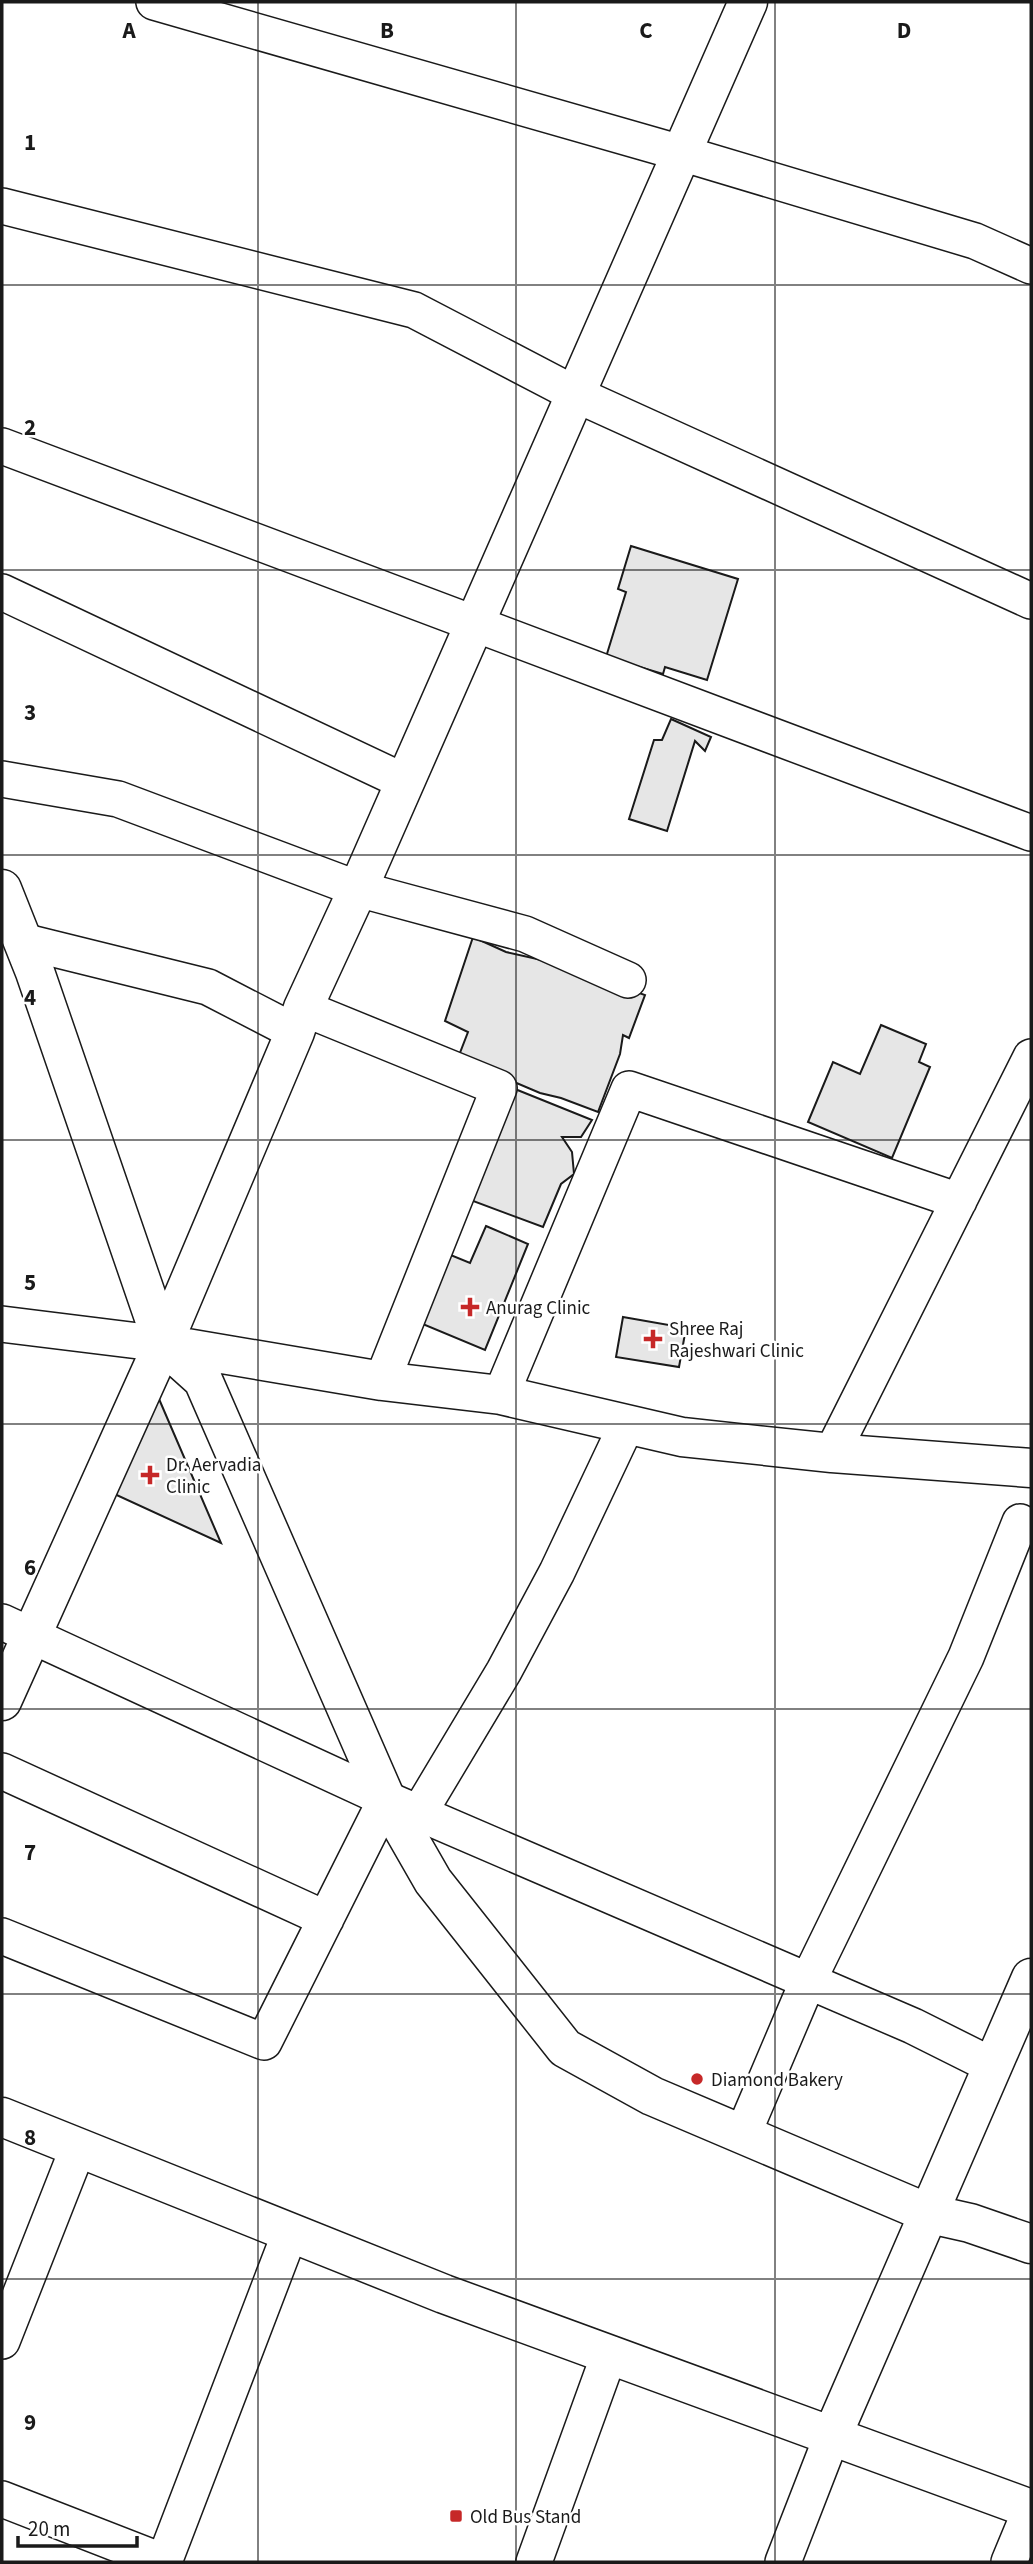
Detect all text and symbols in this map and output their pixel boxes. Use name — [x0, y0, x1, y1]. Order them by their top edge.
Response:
text: A — [121, 14, 136, 47]
text: B — [380, 14, 394, 47]
text: C — [639, 14, 653, 47]
text: D — [897, 14, 911, 47]
text: 1 — [24, 126, 36, 159]
text: 2 — [24, 411, 36, 444]
text: 3 — [24, 696, 36, 729]
text: 4 — [24, 981, 36, 1014]
text: 5 — [24, 1266, 36, 1299]
place label: Anurag Clinic — [486, 1295, 591, 1322]
marker: Anurag Clinic — [460, 1297, 480, 1317]
place label: Shree Raj Rajeshwari Clinic — [669, 1316, 804, 1365]
marker: Shree Raj Rajeshwari Clinic — [643, 1329, 663, 1349]
place label: Dr. Aervadia Clinic — [166, 1452, 261, 1501]
marker: Dr. Aervadia Clinic — [140, 1465, 160, 1485]
text: 6 — [24, 1551, 36, 1584]
text: 7 — [24, 1836, 36, 1869]
place label: Diamond Bakery — [711, 2067, 843, 2094]
marker: Diamond Bakery — [689, 2071, 705, 2087]
text: 8 — [24, 2121, 36, 2154]
text: 9 — [24, 2406, 36, 2439]
scale bar — [18, 2504, 136, 2548]
place label: Old Bus Stand — [470, 2504, 581, 2531]
marker: Old Bus Stand — [448, 2508, 464, 2524]
text: 20 m — [28, 2514, 70, 2544]

